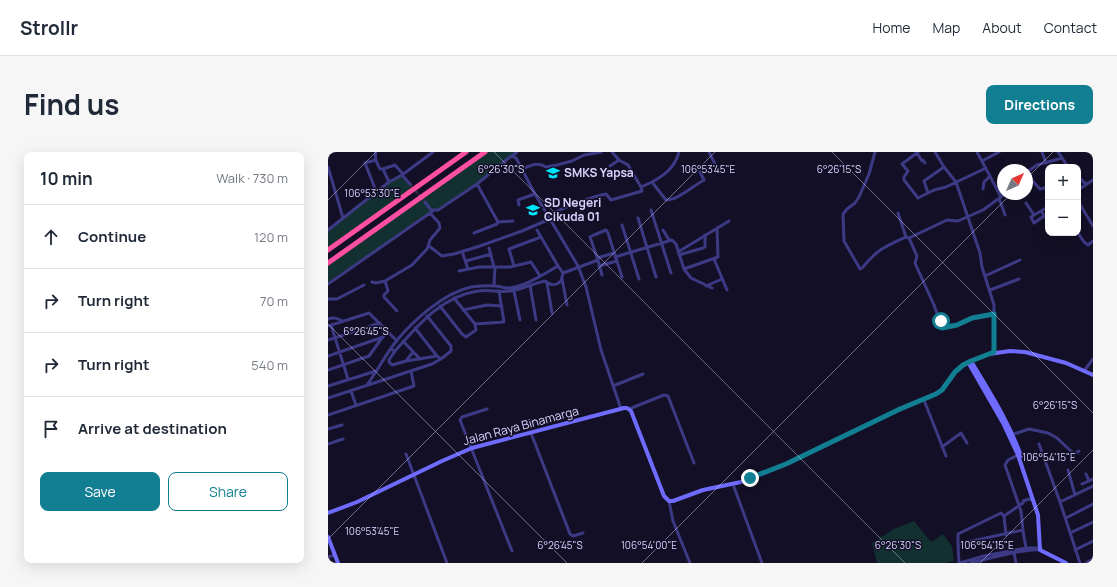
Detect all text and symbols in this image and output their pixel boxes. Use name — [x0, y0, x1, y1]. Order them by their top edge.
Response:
text: Strollr — [20, 15, 78, 41]
text: Home — [873, 18, 910, 37]
text: Map — [932, 18, 960, 37]
text: About — [982, 18, 1022, 37]
text: Contact — [1044, 18, 1097, 37]
text: Find us — [24, 85, 119, 123]
button: Directions — [986, 85, 1093, 124]
text: 6°26'30"S — [478, 162, 524, 176]
text: 106°53'45"E — [681, 162, 735, 176]
text: 6°26'15"S — [817, 162, 861, 176]
place label: SMKS Yapsa — [564, 164, 634, 181]
north arrow — [997, 164, 1033, 200]
map controls — [1045, 164, 1081, 236]
button: + — [1045, 164, 1081, 200]
school or university icon: SMKS Yapsa — [545, 165, 561, 181]
text: 10 min — [40, 167, 93, 190]
text: Walk · 730 m — [216, 169, 288, 187]
text: 106°53'30"E — [344, 186, 400, 200]
place label: SD Negeri Cikuda 01 — [544, 194, 601, 225]
button: − — [1045, 200, 1081, 236]
school or university icon: SD Negeri Cikuda 01 — [525, 202, 541, 218]
icon: ahead — [40, 226, 62, 248]
text: Continue — [78, 226, 146, 247]
text: 120 m — [254, 228, 288, 246]
icon: right — [40, 290, 62, 312]
text: Turn right — [78, 290, 149, 311]
text: 70 m — [260, 292, 288, 310]
route start — [932, 312, 950, 330]
text: 6°26'45"S — [343, 324, 389, 338]
icon: right — [40, 354, 62, 376]
text: Turn right — [78, 354, 149, 375]
text: 540 m — [251, 356, 288, 374]
text: 6°26'15"S — [1033, 398, 1077, 412]
street label: Jalan Raya Binamarga — [461, 402, 580, 449]
icon: arrive — [40, 418, 62, 440]
text: Arrive at destination — [78, 418, 227, 439]
text: 106°54'15"E — [1022, 450, 1076, 464]
route end — [741, 469, 759, 487]
button: Save — [40, 472, 160, 511]
button: Share — [168, 472, 288, 511]
text: 106°53'45"E — [345, 524, 399, 538]
text: 6°26'45"S — [537, 538, 583, 552]
text: 106°54'00"E — [621, 538, 677, 552]
text: 6°26'30"S — [875, 538, 921, 552]
text: 106°54'15"E — [960, 538, 1014, 552]

